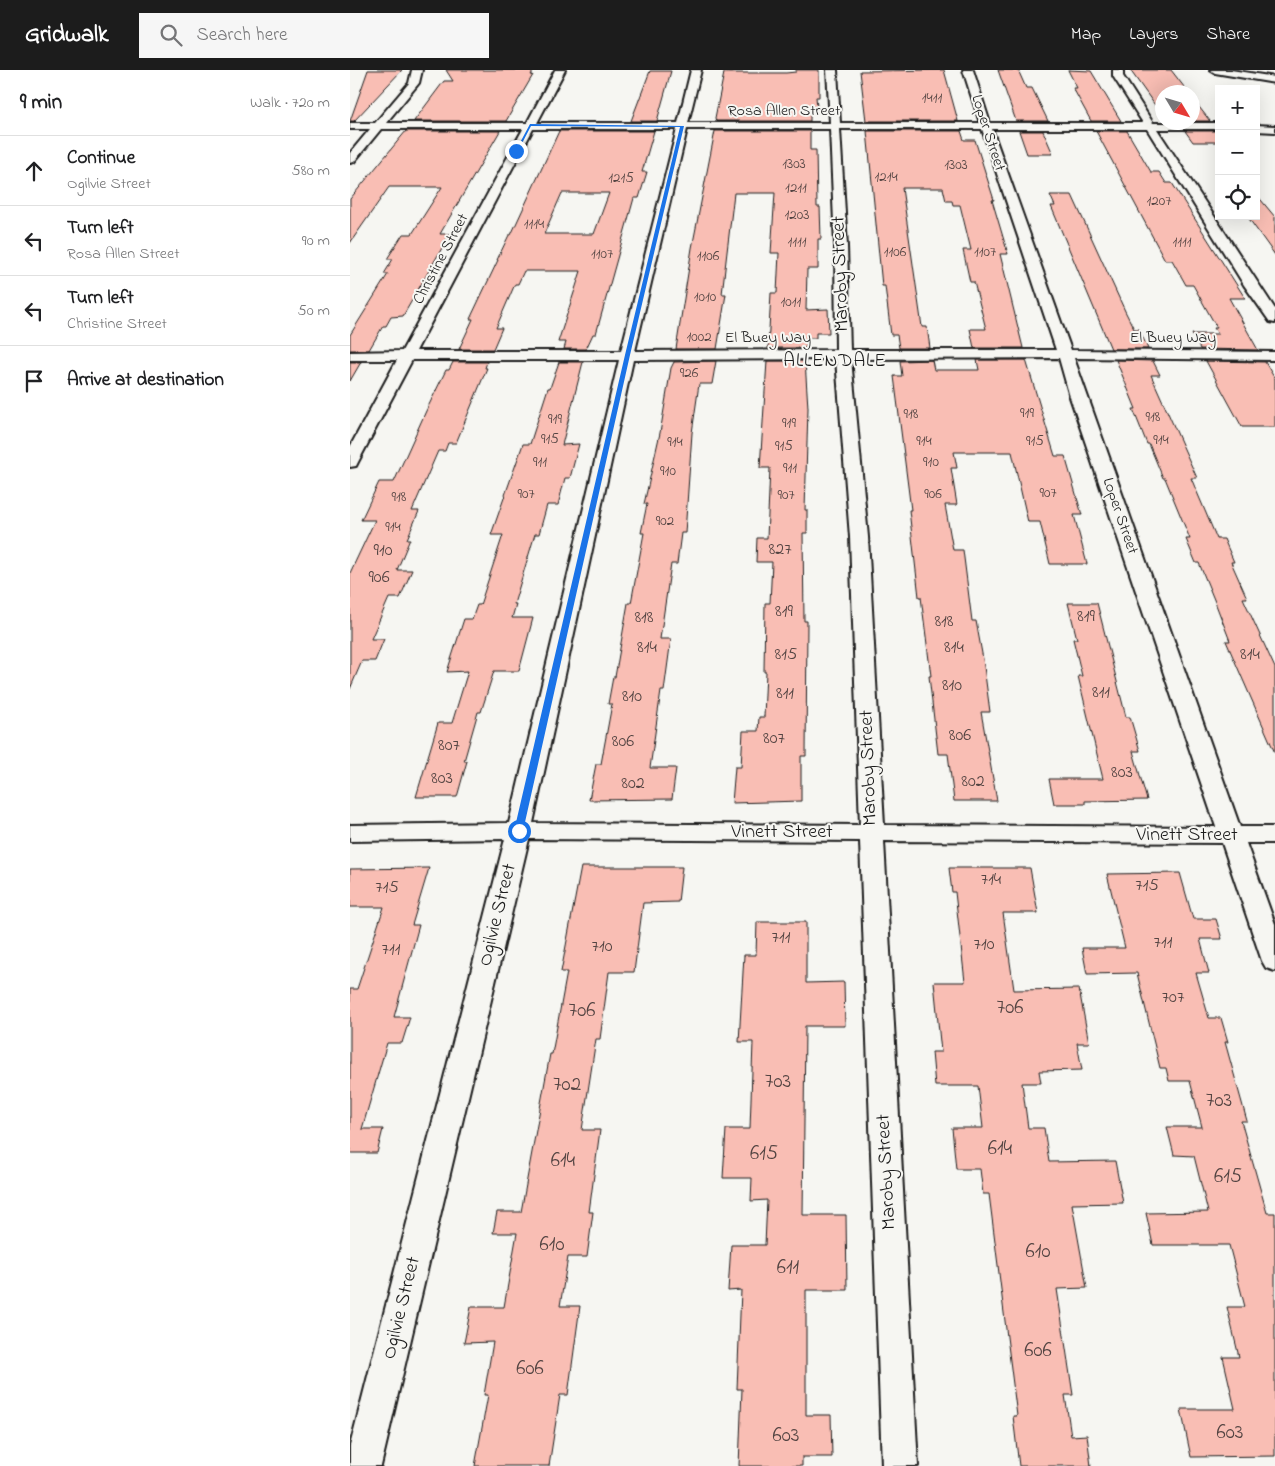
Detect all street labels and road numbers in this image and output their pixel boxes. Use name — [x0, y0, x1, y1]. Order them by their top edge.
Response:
street label: Loper Street — [964, 92, 1012, 175]
street label: Rosa Allen Street — [728, 99, 841, 123]
street label: Christine Street — [407, 209, 475, 309]
street label: Maroby Street — [824, 215, 858, 332]
street label: El Buey Way — [725, 326, 811, 350]
street label: El Buey Way — [1130, 326, 1216, 350]
street label: Loper Street — [1096, 475, 1144, 558]
street label: Maroby Street — [852, 709, 886, 826]
street label: Vinett Street — [730, 818, 833, 847]
street label: Vinett Street — [1135, 821, 1238, 850]
street label: Ogilvie Street — [471, 860, 526, 970]
street label: Maroby Street — [869, 1113, 905, 1231]
street label: Ogilvie Street — [375, 1253, 430, 1363]

